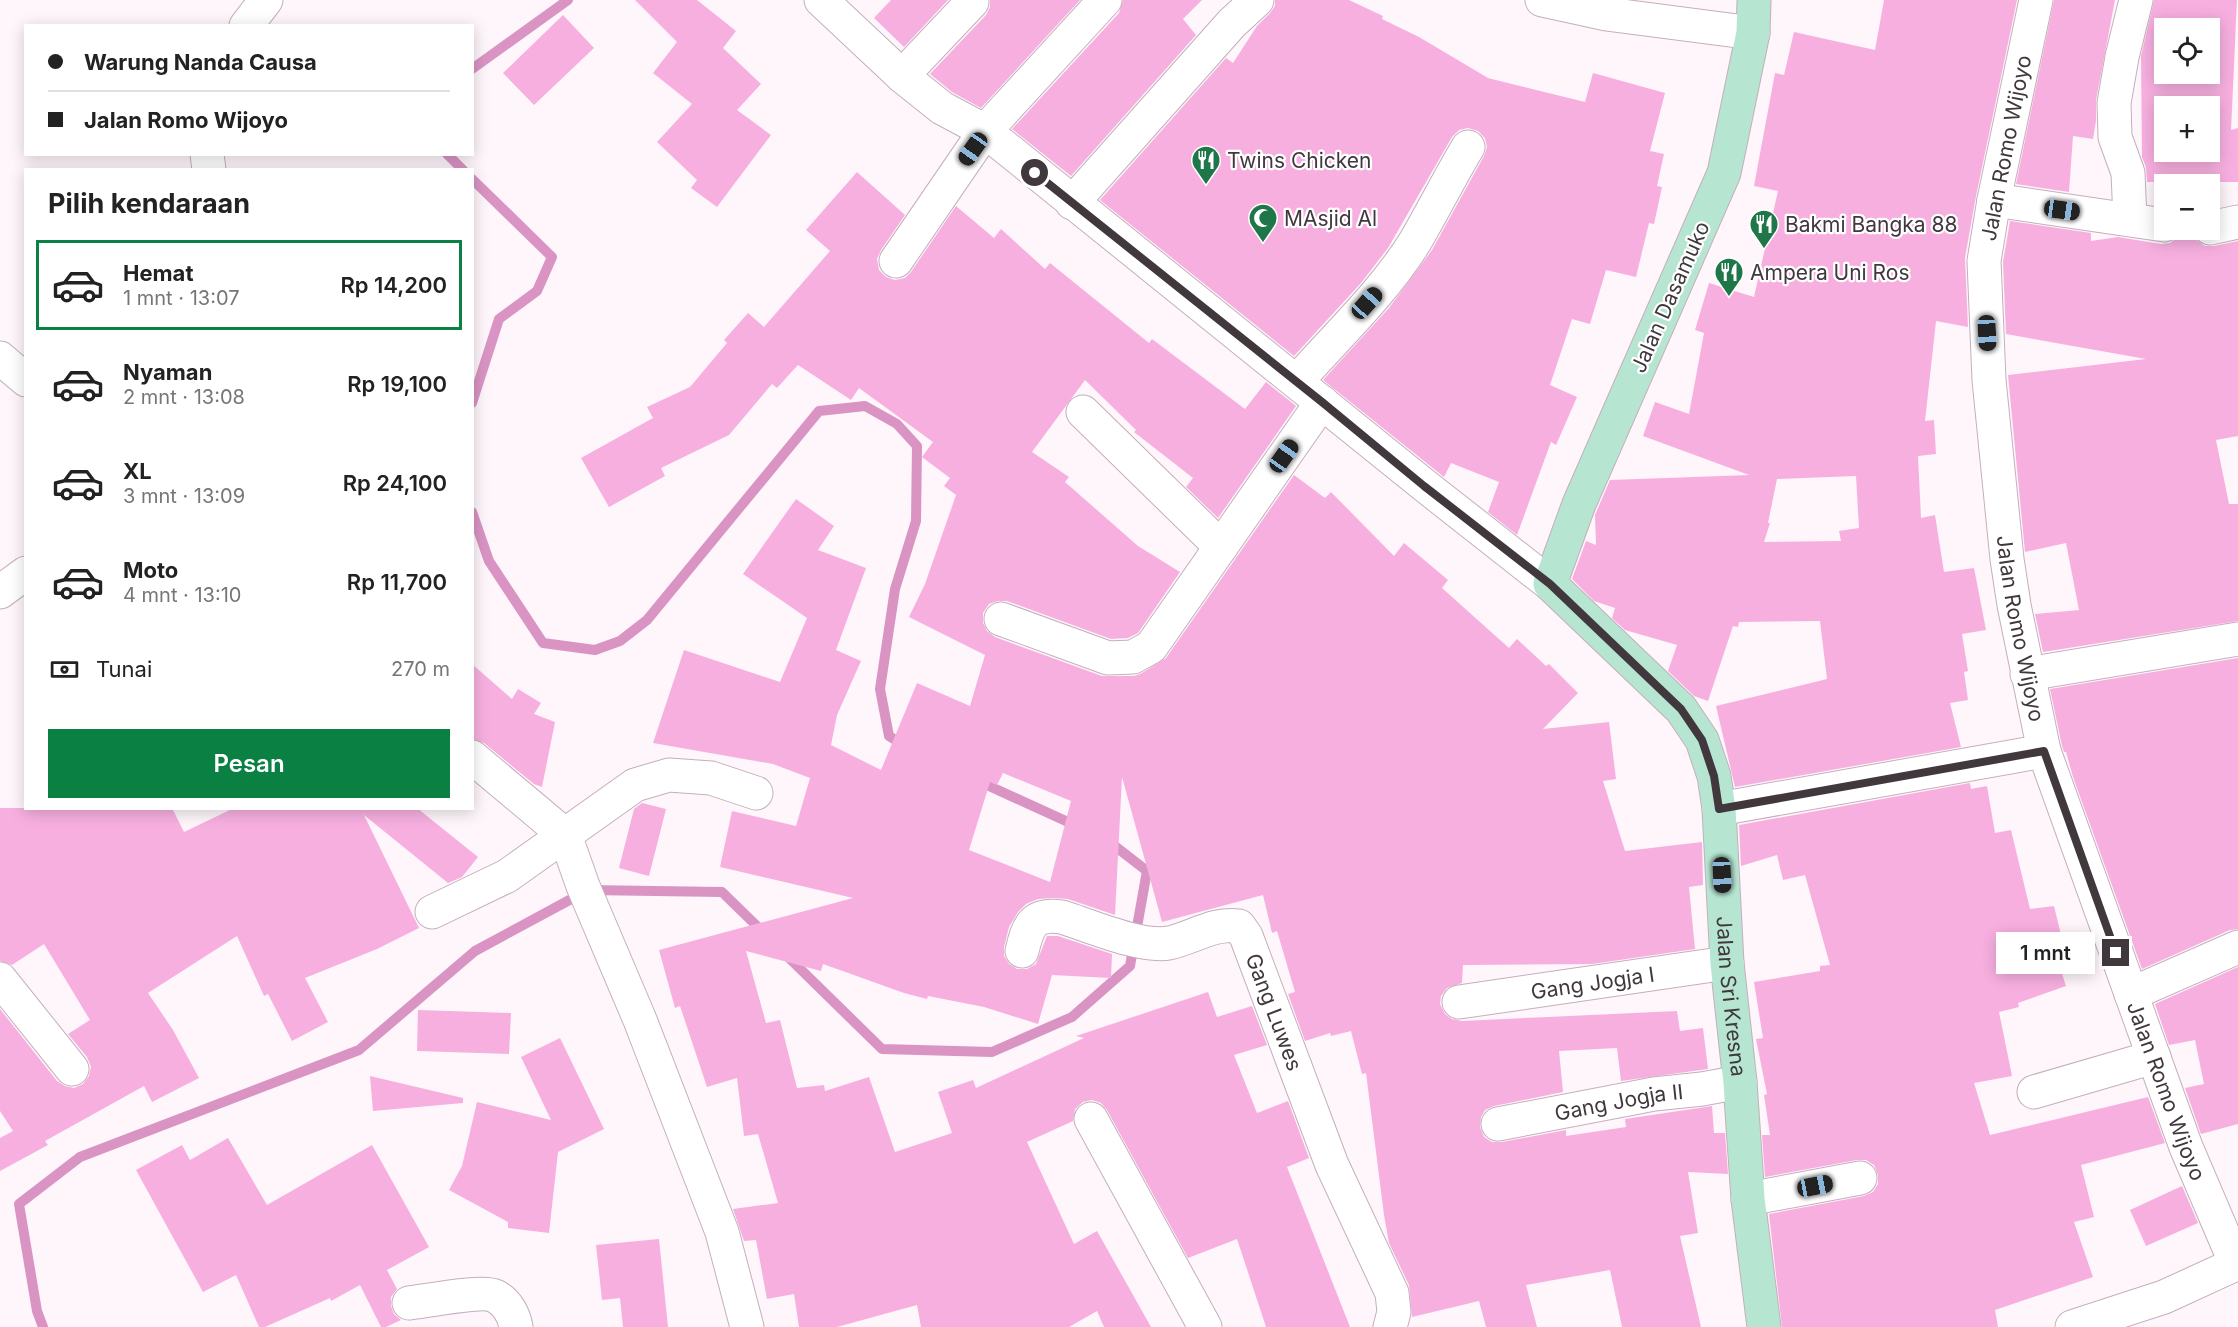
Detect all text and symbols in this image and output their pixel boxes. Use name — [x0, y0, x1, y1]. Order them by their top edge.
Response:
map controls — [2154, 18, 2220, 240]
button: locate — [2154, 18, 2220, 84]
text: Warung Nanda Causa — [84, 49, 317, 75]
street label: Jalan Romo Wijoyo — [1976, 53, 2036, 243]
button: + — [2154, 96, 2220, 162]
text: Jalan Romo Wijoyo — [84, 107, 288, 133]
car — [955, 129, 991, 169]
restaurant icon: Twins Chicken — [1190, 144, 1222, 186]
place label: Twins Chicken — [1227, 148, 1371, 173]
route start — [1021, 159, 1048, 186]
button: − — [2154, 174, 2220, 240]
text: Pilih kendaraan — [48, 187, 250, 220]
car — [2043, 199, 2081, 221]
mosque icon: MAsjid Al — [1247, 202, 1279, 244]
place label: MAsjid Al — [1284, 206, 1377, 231]
restaurant icon: Bakmi Bangka 88 — [1748, 208, 1780, 250]
place label: Bakmi Bangka 88 — [1785, 212, 1957, 237]
street label: Jalan Dasamuko — [1625, 217, 1715, 377]
restaurant icon: Ampera Uni Ros — [1713, 256, 1745, 298]
icon: car — [51, 258, 105, 312]
text: Hemat — [123, 260, 193, 286]
place label: Ampera Uni Ros — [1750, 260, 1910, 285]
text: Rp 14,200 — [340, 272, 447, 298]
car — [1348, 284, 1386, 322]
text: 1 mnt · 13:07 — [123, 286, 239, 310]
car — [1977, 315, 1997, 351]
icon: car — [51, 357, 105, 411]
text: Nyaman — [123, 359, 212, 385]
text: Rp 19,100 — [347, 371, 447, 397]
text: 2 mnt · 13:08 — [123, 385, 245, 409]
car — [1266, 436, 1302, 476]
icon: car — [51, 456, 105, 510]
text: XL — [123, 458, 152, 484]
text: Rp 24,100 — [343, 470, 447, 496]
text: 3 mnt · 13:09 — [123, 484, 245, 508]
street label: Jalan Romo Wijoyo — [1992, 534, 2050, 724]
icon: car — [51, 555, 105, 609]
text: Moto — [123, 557, 178, 583]
text: Rp 11,700 — [347, 569, 447, 595]
text: 4 mnt · 13:10 — [123, 583, 241, 607]
icon: cash — [48, 653, 81, 686]
text: Tunai — [96, 656, 152, 682]
text: 270 m — [391, 657, 450, 681]
button: Pesan — [48, 729, 450, 798]
car — [1712, 857, 1732, 893]
street label: Jalan Sri Kresna — [1712, 915, 1752, 1078]
callout: 1 mnt — [1996, 932, 2095, 974]
route end — [2102, 939, 2129, 966]
text: 1 mnt — [2020, 941, 2071, 965]
street label: Gang Luwes — [1241, 950, 1308, 1074]
street label: Gang Jogja I — [1529, 961, 1656, 1004]
street label: Jalan Romo Wijoyo — [2122, 998, 2211, 1184]
street label: Gang Jogja II — [1552, 1079, 1684, 1125]
car — [1796, 1174, 1834, 1198]

